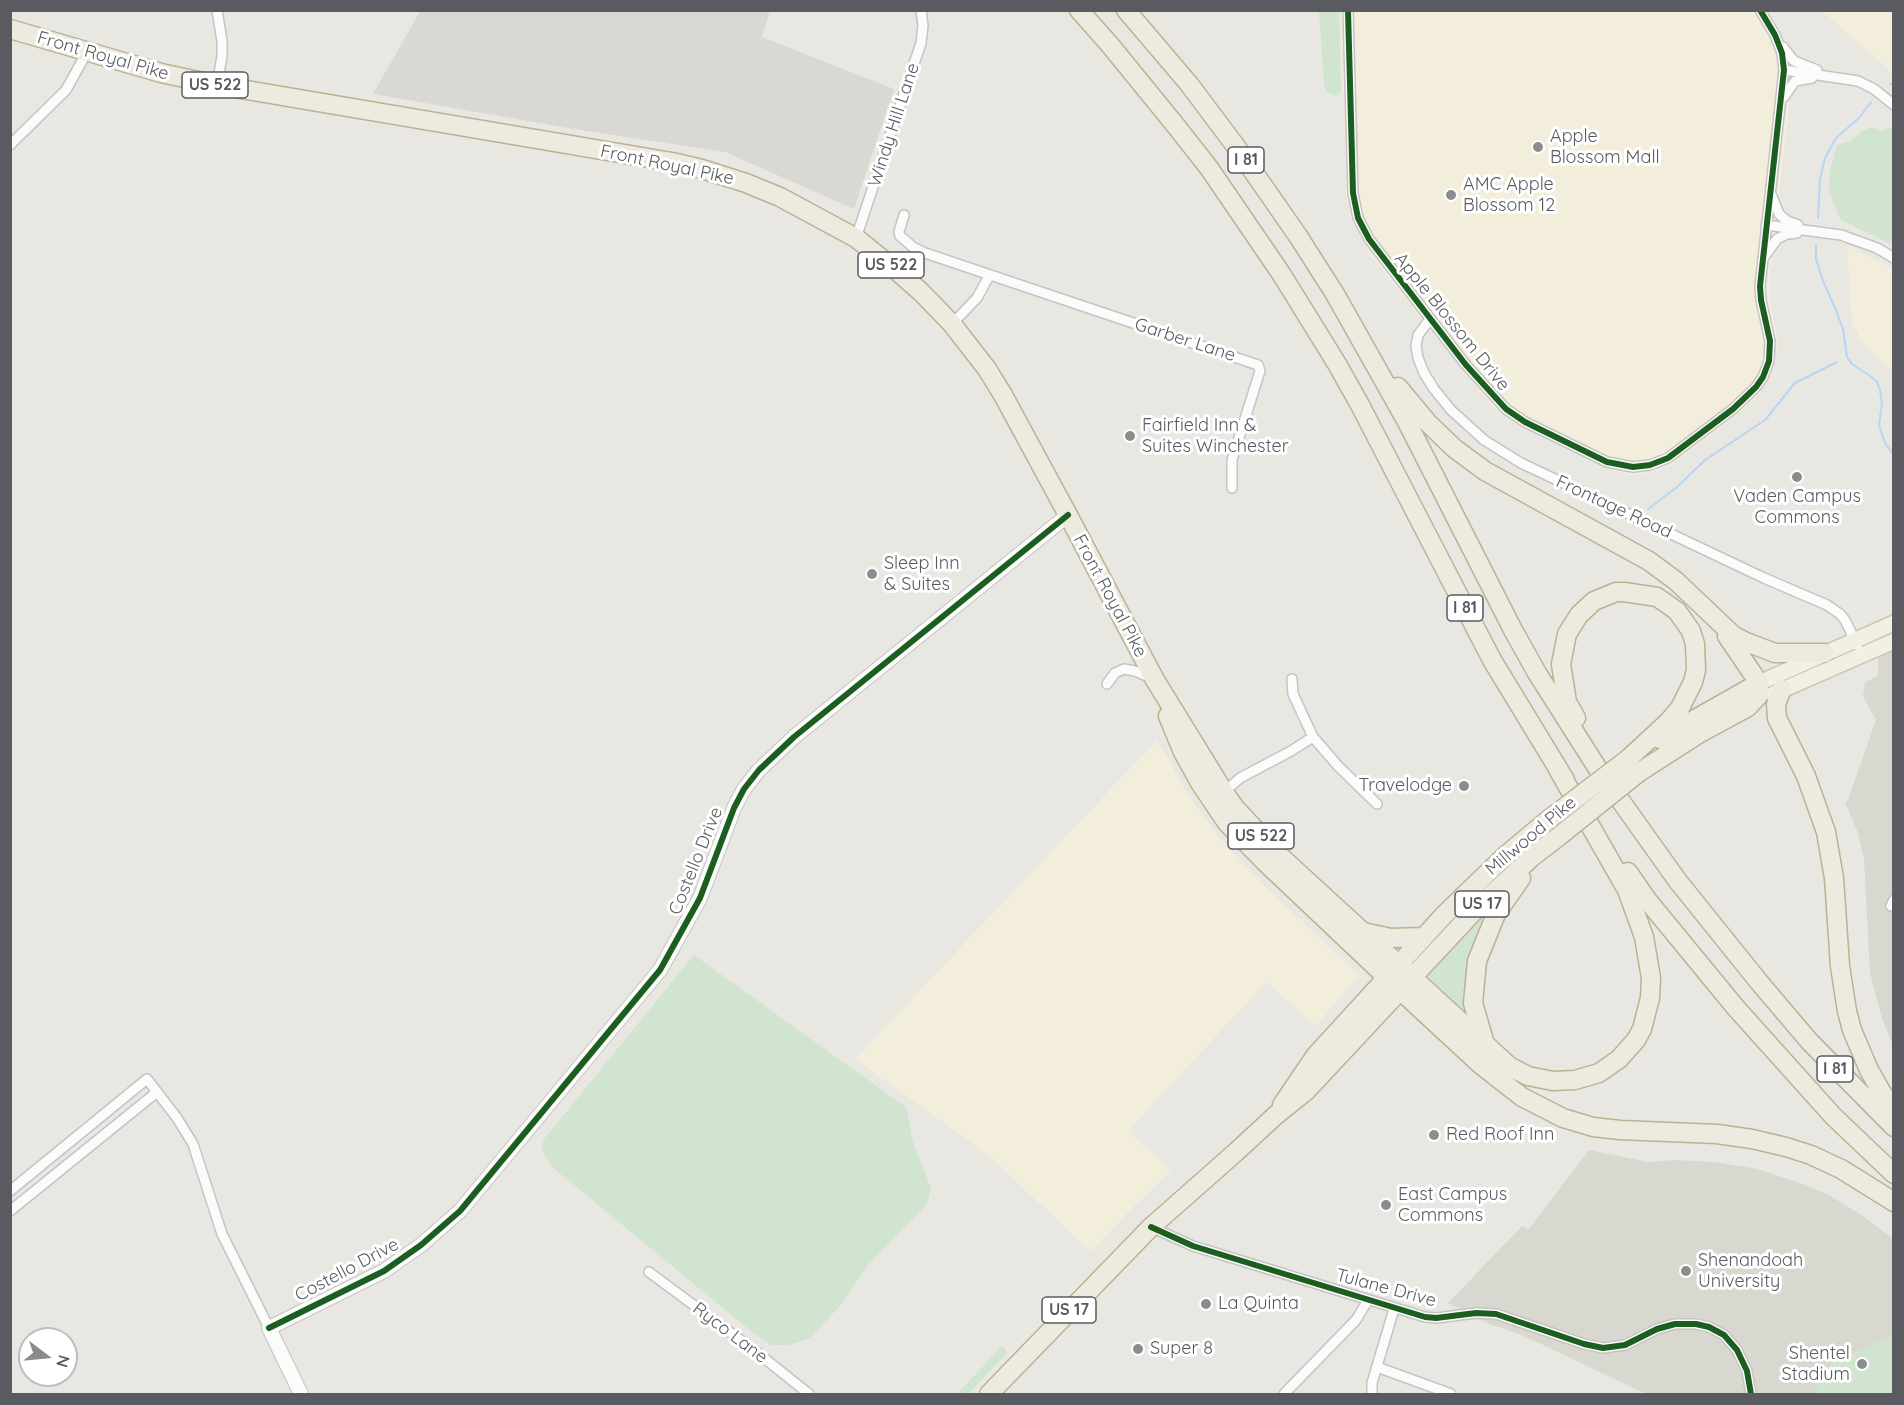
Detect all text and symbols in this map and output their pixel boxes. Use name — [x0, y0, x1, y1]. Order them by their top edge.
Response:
street label: Front Royal Pike — [35, 27, 171, 85]
street label: Windy Hill Lane — [864, 60, 924, 190]
road number: US 522 — [182, 72, 248, 98]
place label: Apple Blossom Mall — [1550, 126, 1660, 168]
street label: Front Royal Pike — [598, 140, 736, 190]
marker: Apple Blossom Mall — [1531, 140, 1545, 154]
road number: I 81 — [1228, 147, 1264, 173]
place label: AMC Apple Blossom 12 — [1463, 174, 1555, 216]
marker: AMC Apple Blossom 12 — [1444, 188, 1458, 202]
street label: Apple Blossom Drive — [1390, 249, 1514, 395]
road number: US 522 — [858, 252, 924, 278]
street label: Garber Lane — [1132, 314, 1238, 366]
place label: Fairfield Inn & Suites Winchester — [1142, 415, 1289, 458]
marker: Fairfield Inn & Suites Winchester — [1123, 429, 1137, 443]
marker: Vaden Campus Commons — [1790, 470, 1804, 484]
street label: Frontage Road — [1553, 471, 1675, 543]
place label: Vaden Campus Commons — [1733, 486, 1861, 528]
street label: Front Royal Pike — [1069, 531, 1151, 661]
place label: Sleep Inn & Suites — [884, 553, 960, 596]
marker: Sleep Inn & Suites — [865, 567, 879, 581]
road number: I 81 — [1447, 595, 1483, 621]
place label: Travelodge — [1358, 775, 1452, 797]
marker: Travelodge — [1457, 779, 1471, 793]
street label: Millwood Pike — [1481, 792, 1581, 880]
street label: Costello Drive — [665, 804, 727, 918]
road number: US 522 — [1228, 823, 1294, 849]
road number: US 17 — [1455, 891, 1509, 917]
road number: I 81 — [1817, 1056, 1853, 1082]
place label: Red Roof Inn — [1446, 1124, 1554, 1146]
marker: Red Roof Inn — [1427, 1128, 1441, 1142]
place label: East Campus Commons — [1398, 1184, 1507, 1226]
marker: East Campus Commons — [1379, 1198, 1393, 1212]
street label: Costello Drive — [291, 1234, 403, 1306]
place label: Shenandoah University — [1698, 1250, 1803, 1292]
street label: Tulane Drive — [1334, 1264, 1438, 1312]
marker: Shenandoah University — [1679, 1264, 1693, 1278]
place label: La Quinta — [1218, 1293, 1299, 1315]
road number: US 17 — [1042, 1297, 1096, 1323]
marker: La Quinta — [1199, 1297, 1213, 1311]
street label: Ryco Lane — [688, 1298, 772, 1368]
north arrow — [18, 1327, 78, 1387]
place label: Super 8 — [1150, 1338, 1213, 1360]
marker: Super 8 — [1131, 1342, 1145, 1356]
place label: Shentel Stadium — [1781, 1343, 1850, 1386]
text: N — [52, 1353, 75, 1370]
marker: Shentel Stadium — [1855, 1357, 1869, 1371]

